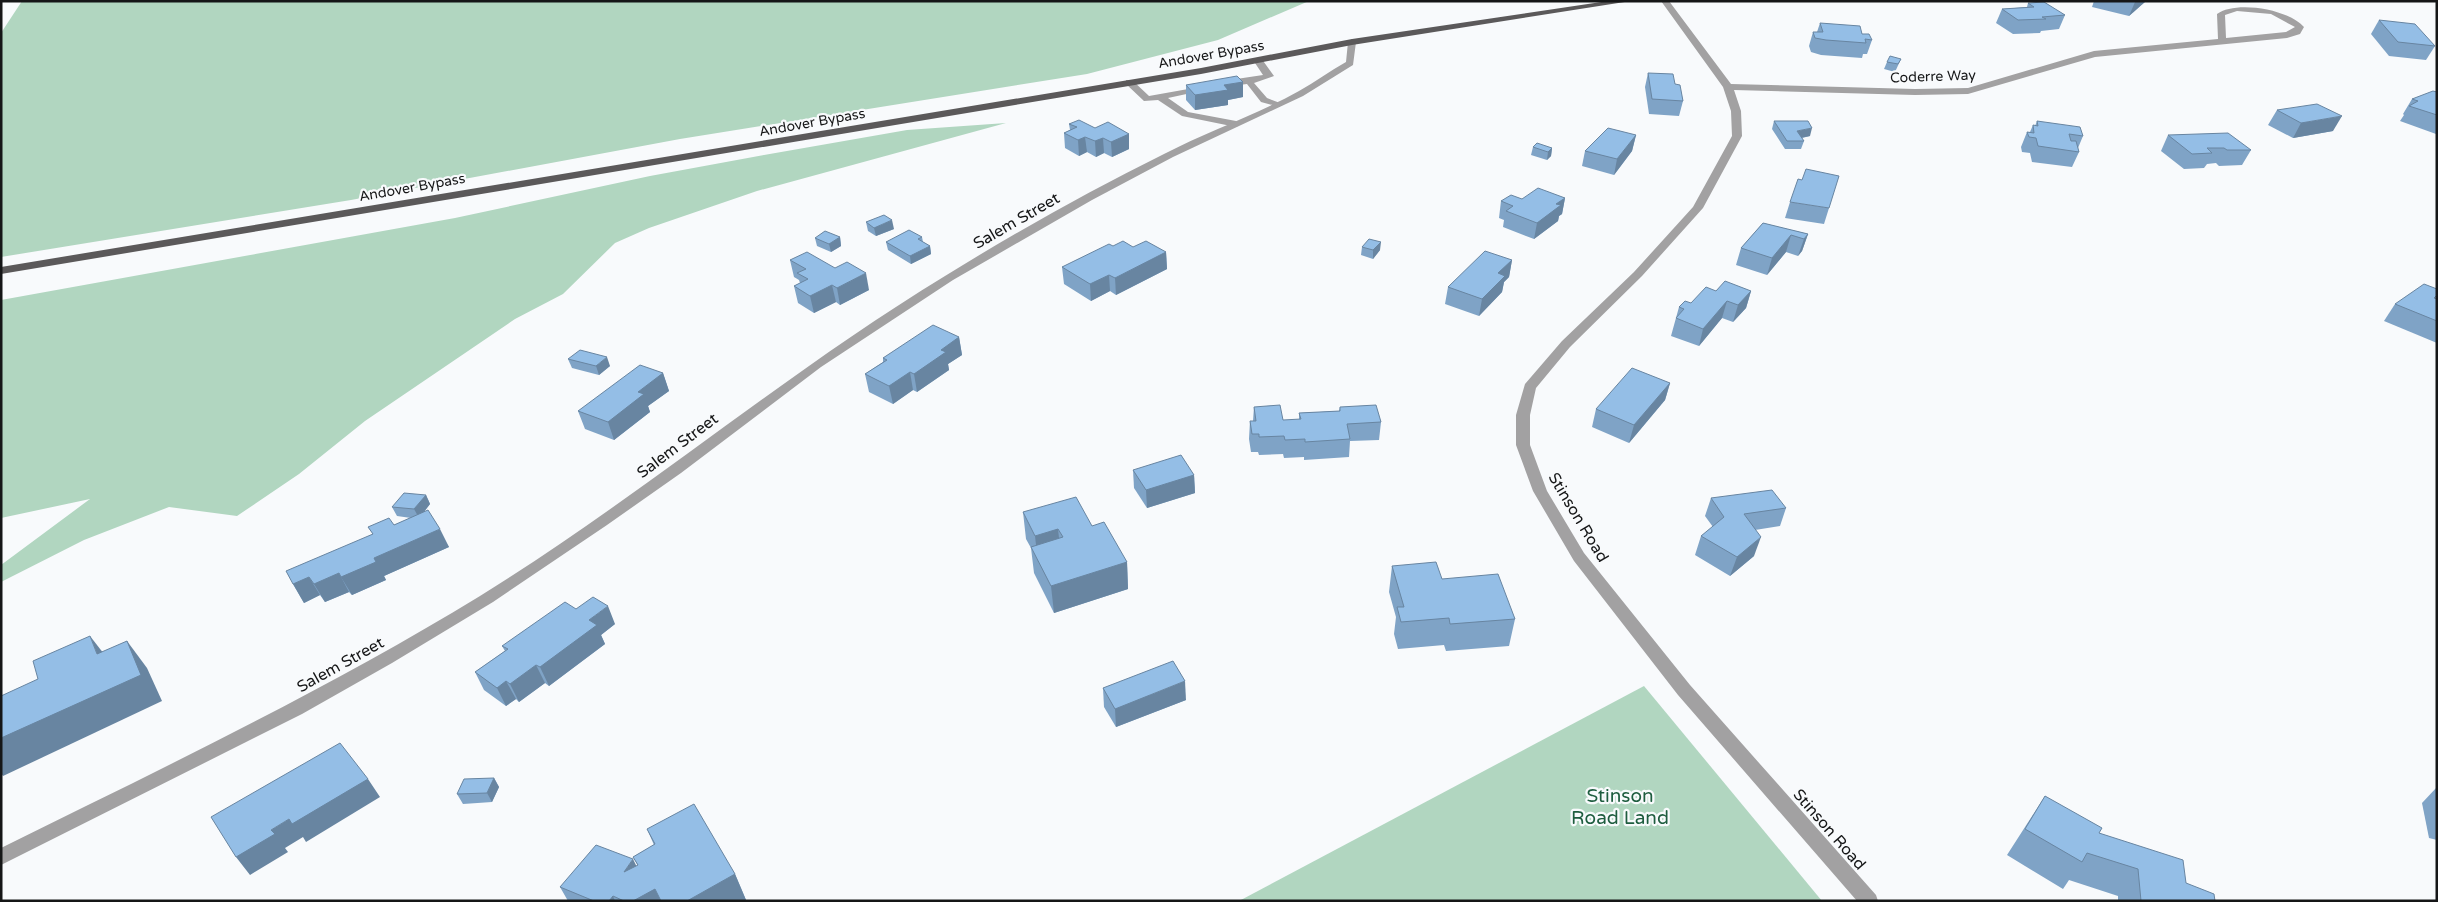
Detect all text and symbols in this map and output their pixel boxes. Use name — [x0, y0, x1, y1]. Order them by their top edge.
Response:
street label: Andover Bypass — [1157, 37, 1266, 72]
street label: Coderre Way — [1890, 66, 1977, 86]
street label: Andover Bypass — [758, 105, 867, 140]
street label: Andover Bypass — [358, 170, 467, 205]
street label: Salem Street — [970, 188, 1063, 254]
street label: Salem Street — [633, 409, 722, 483]
street label: Stinson Road — [1544, 469, 1613, 566]
street label: Salem Street — [293, 633, 388, 697]
park label: Stinson Road Land — [1571, 785, 1669, 829]
street label: Stinson Road — [1789, 785, 1870, 874]

